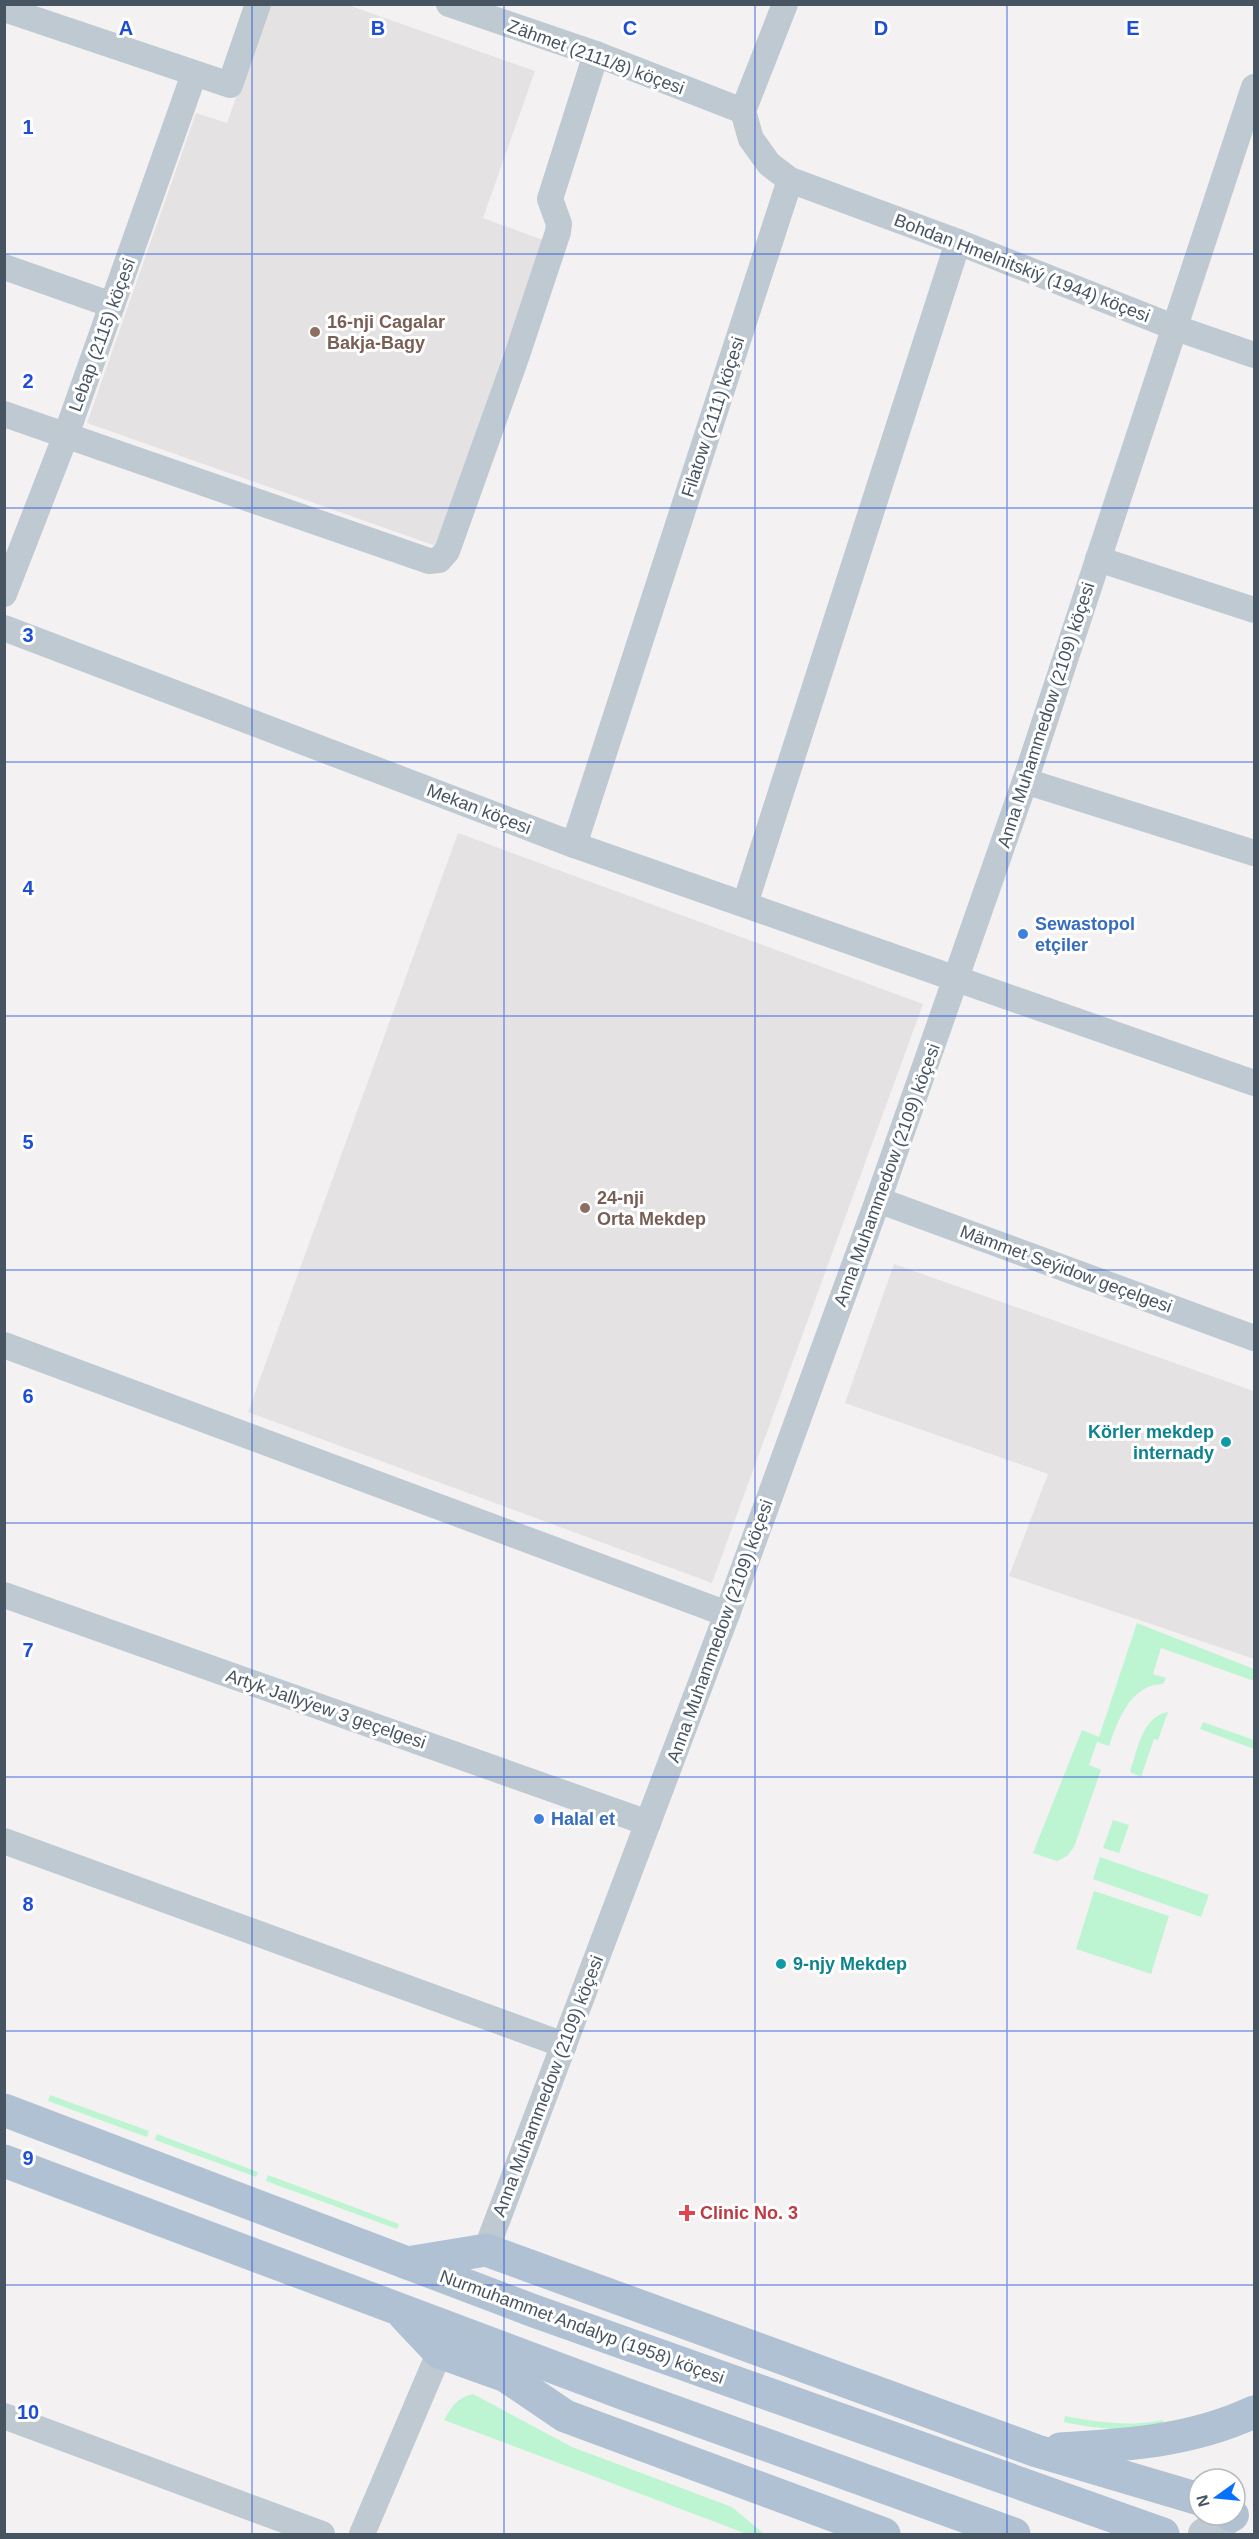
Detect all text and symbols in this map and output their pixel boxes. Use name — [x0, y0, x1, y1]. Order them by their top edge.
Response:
street label: Zähmet (2111/8) köçesi — [505, 16, 687, 98]
text: A — [119, 17, 133, 39]
text: B — [371, 17, 385, 39]
text: C — [623, 17, 637, 39]
text: D — [874, 17, 888, 39]
text: E — [1126, 17, 1140, 39]
text: 1 — [22, 116, 34, 138]
street label: Bohdan Hmelnitskiý (1944) köçesi — [891, 210, 1153, 326]
street label: Lebap (2115) köçesi — [65, 256, 139, 414]
place label: 16-nji Cagalar Bakja-Bagy — [327, 312, 445, 353]
marker: 16-nji Cagalar Bakja-Bagy — [308, 325, 322, 339]
street label: Filatow (2111) köçesi — [678, 334, 748, 500]
text: 2 — [22, 370, 34, 392]
street label: Anna Muhammedow (2109) köçesi — [994, 580, 1098, 850]
text: 3 — [22, 624, 34, 646]
street label: Mekan köçesi — [424, 780, 534, 838]
text: 4 — [22, 877, 34, 899]
place label: Sewastopol etçiler — [1035, 914, 1135, 955]
marker: Sewastopol etçiler — [1016, 927, 1030, 941]
street label: Anna Muhammedow (2109) köçesi — [830, 1041, 944, 1309]
text: 5 — [22, 1131, 34, 1153]
place label: 24-nji Orta Mekdep — [597, 1188, 706, 1229]
marker: 24-nji Orta Mekdep — [578, 1201, 592, 1215]
street label: Mämmet Seýidow geçelgesi — [957, 1221, 1175, 1317]
text: 6 — [22, 1385, 34, 1407]
place label: Körler mekdep internady — [1088, 1422, 1214, 1463]
marker: Körler mekdep internady — [1219, 1435, 1233, 1449]
street label: Anna Muhammedow (2109) köçesi — [663, 1497, 777, 1765]
text: 7 — [22, 1639, 34, 1661]
street label: Artyk Jallyýew 3 geçelgesi — [223, 1665, 429, 1753]
place label: Halal et — [551, 1809, 615, 1829]
marker: Halal et — [532, 1812, 546, 1826]
text: 8 — [22, 1893, 34, 1915]
street label: Anna Muhammedow (2109) köçesi — [489, 1953, 607, 2219]
place label: 9-njy Mekdep — [793, 1954, 907, 1974]
marker: 9-njy Mekdep — [774, 1957, 788, 1971]
text: 9 — [22, 2147, 34, 2169]
place label: Clinic No. 3 — [700, 2203, 798, 2223]
marker: Clinic No. 3 — [678, 2204, 696, 2222]
street label: Nurmuhammet Andalyp (1958) köçesi — [437, 2266, 727, 2388]
text: 10 — [17, 2401, 39, 2423]
north arrow — [1187, 2467, 1247, 2527]
text: N — [1193, 2493, 1213, 2509]

